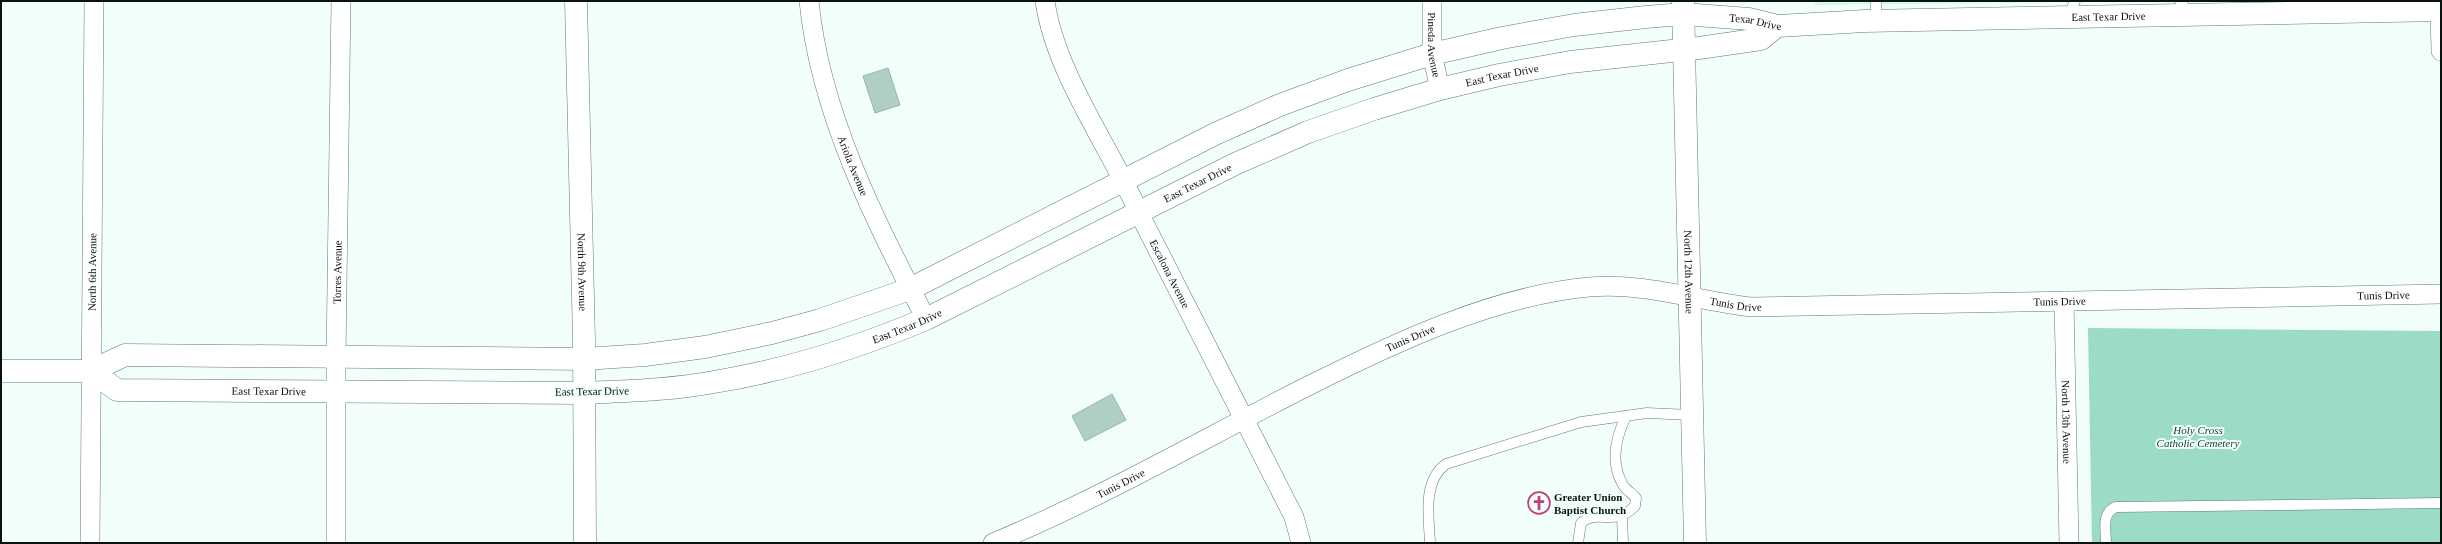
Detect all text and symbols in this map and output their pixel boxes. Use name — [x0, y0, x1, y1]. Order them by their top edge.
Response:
street label: East Texar Drive — [2071, 10, 2146, 23]
street label: Pineda Avenue — [1426, 12, 1443, 79]
street label: Texar Drive — [1729, 12, 1782, 32]
street label: East Texar Drive — [1464, 62, 1540, 89]
street label: Ariola Avenue — [836, 134, 871, 198]
street label: East Texar Drive — [1162, 161, 1233, 205]
street label: North 12th Avenue — [1682, 230, 1696, 314]
street label: North 6th Avenue — [86, 233, 98, 311]
street label: North 9th Avenue — [575, 233, 589, 311]
street label: Escalona Avenue — [1147, 237, 1192, 310]
street label: Torres Avenue — [331, 240, 344, 304]
street label: Tunis Drive — [2357, 289, 2410, 302]
street label: Tunis Drive — [1709, 295, 1762, 313]
street label: Tunis Drive — [2033, 295, 2086, 308]
street label: East Texar Drive — [871, 306, 944, 346]
street label: Tunis Drive — [1384, 322, 1437, 354]
street label: North 13th Avenue — [2060, 380, 2073, 464]
street label: East Texar Drive — [555, 384, 629, 398]
street label: East Texar Drive — [232, 385, 306, 397]
park label: Holy Cross Catholic Cemetery — [2157, 424, 2240, 449]
street label: Tunis Drive — [1095, 466, 1147, 500]
church icon: Greater Union Baptist Church — [1526, 490, 1552, 516]
place label: Greater Union Baptist Church — [1554, 491, 1626, 516]

